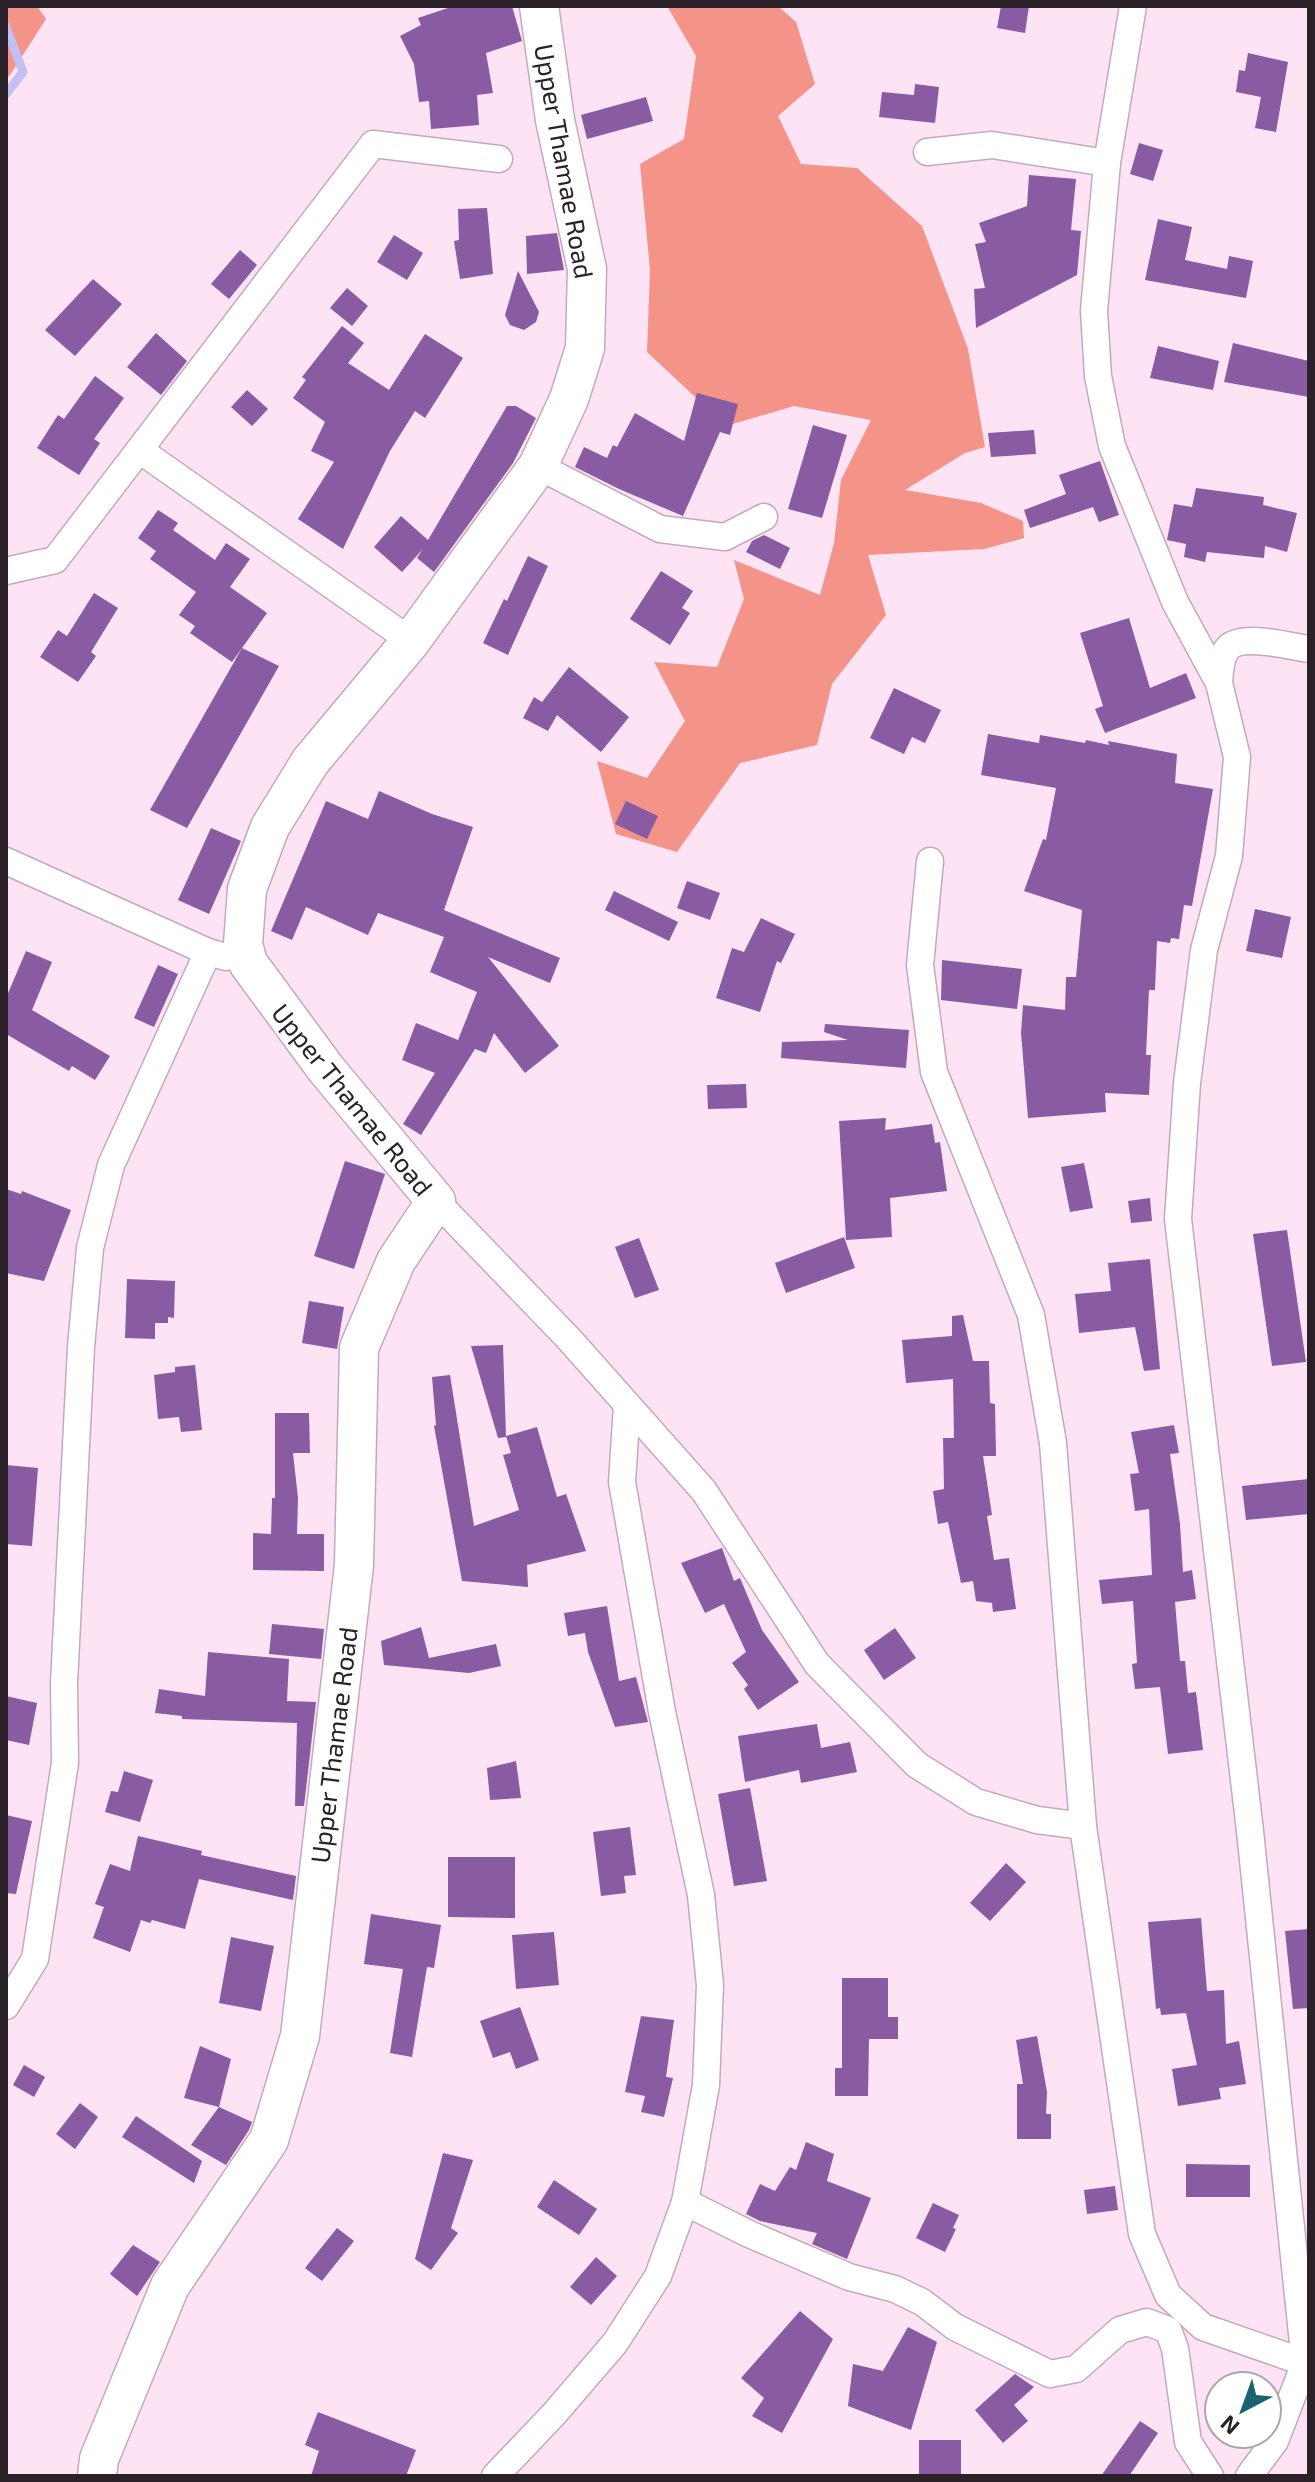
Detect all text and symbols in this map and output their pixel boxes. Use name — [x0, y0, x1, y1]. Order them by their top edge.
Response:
street label: Upper Thamae Road — [529, 41, 601, 281]
street label: Upper Thamae Road — [266, 997, 440, 1201]
street label: Upper Thamae Road — [303, 1625, 363, 1865]
north arrow — [1203, 2370, 1283, 2450]
text: N — [1215, 2411, 1244, 2441]

